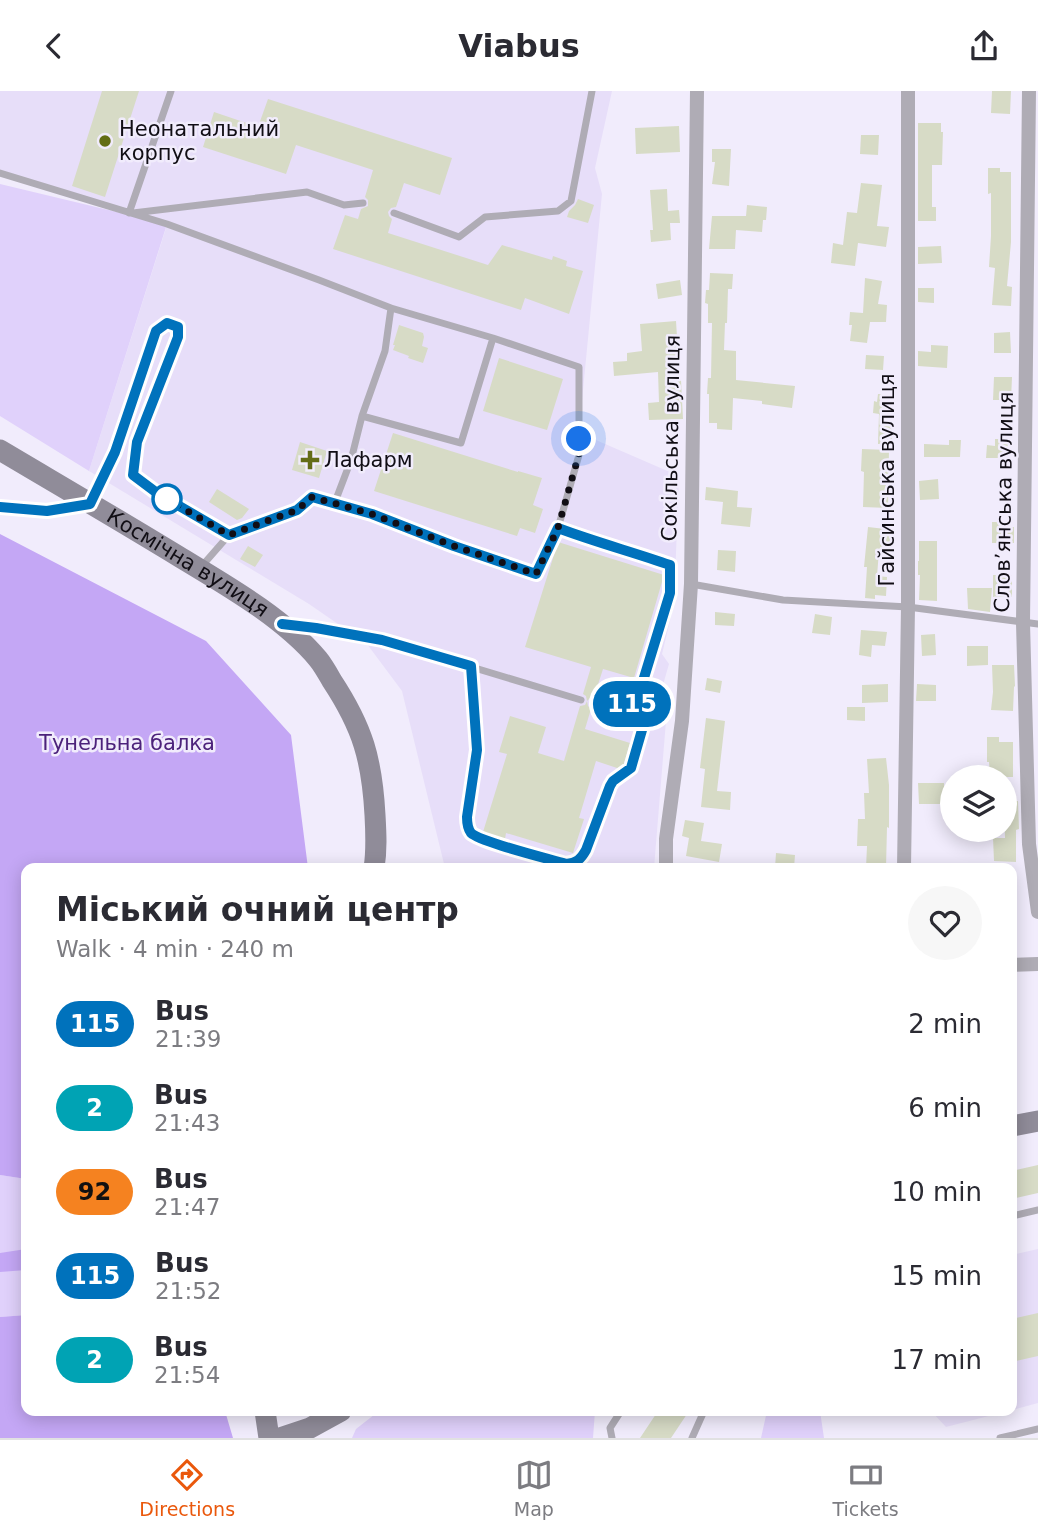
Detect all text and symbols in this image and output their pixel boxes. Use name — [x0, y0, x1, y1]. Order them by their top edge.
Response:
icon: back — [35, 27, 73, 65]
text: Viabus — [458, 27, 580, 65]
icon: share — [965, 27, 1003, 65]
place label: Неонатальний корпус — [119, 117, 279, 165]
marker: Неонатальний корпус — [97, 133, 113, 149]
street label: Сокільська вулиця — [657, 334, 685, 542]
street label: Гайсинська вулиця — [875, 373, 899, 587]
street label: Словʼянська вулиця — [990, 391, 1018, 613]
your location — [561, 421, 596, 456]
place label: Лафарм — [324, 448, 413, 472]
marker: Лафарм — [302, 452, 318, 468]
unlabelled marker — [152, 484, 182, 514]
street label: Космічна вулиця — [102, 504, 273, 622]
line badge: 115 — [592, 681, 672, 727]
text: 115 — [607, 690, 657, 718]
park label: Тунельна балка — [38, 731, 215, 755]
map controls — [940, 765, 1017, 842]
button: layers — [940, 765, 1017, 842]
button: heart — [908, 886, 982, 960]
text: Міський очний центр — [56, 890, 459, 929]
text: Walk · 4 min · 240 m — [56, 936, 294, 962]
text: Bus — [155, 996, 209, 1026]
text: 2 min — [908, 1009, 982, 1039]
text: 115 — [70, 1010, 120, 1038]
text: 21:39 — [155, 1026, 221, 1052]
text: Bus — [154, 1080, 208, 1110]
text: 6 min — [908, 1093, 982, 1123]
text: 2 — [86, 1094, 103, 1122]
text: 21:43 — [154, 1110, 220, 1136]
text: Bus — [154, 1164, 208, 1194]
text: 10 min — [892, 1177, 982, 1207]
text: 92 — [78, 1178, 111, 1206]
text: 21:47 — [154, 1194, 220, 1220]
text: Bus — [155, 1248, 209, 1278]
text: 15 min — [892, 1261, 982, 1291]
text: 115 — [70, 1262, 120, 1290]
text: 21:52 — [155, 1278, 221, 1304]
text: Bus — [154, 1332, 208, 1362]
text: 17 min — [892, 1345, 982, 1375]
text: 2 — [86, 1346, 103, 1374]
text: 21:54 — [154, 1362, 220, 1388]
tab: Directions — [139, 1456, 235, 1520]
tab: Map — [514, 1456, 554, 1520]
tab: Tickets — [833, 1456, 899, 1520]

